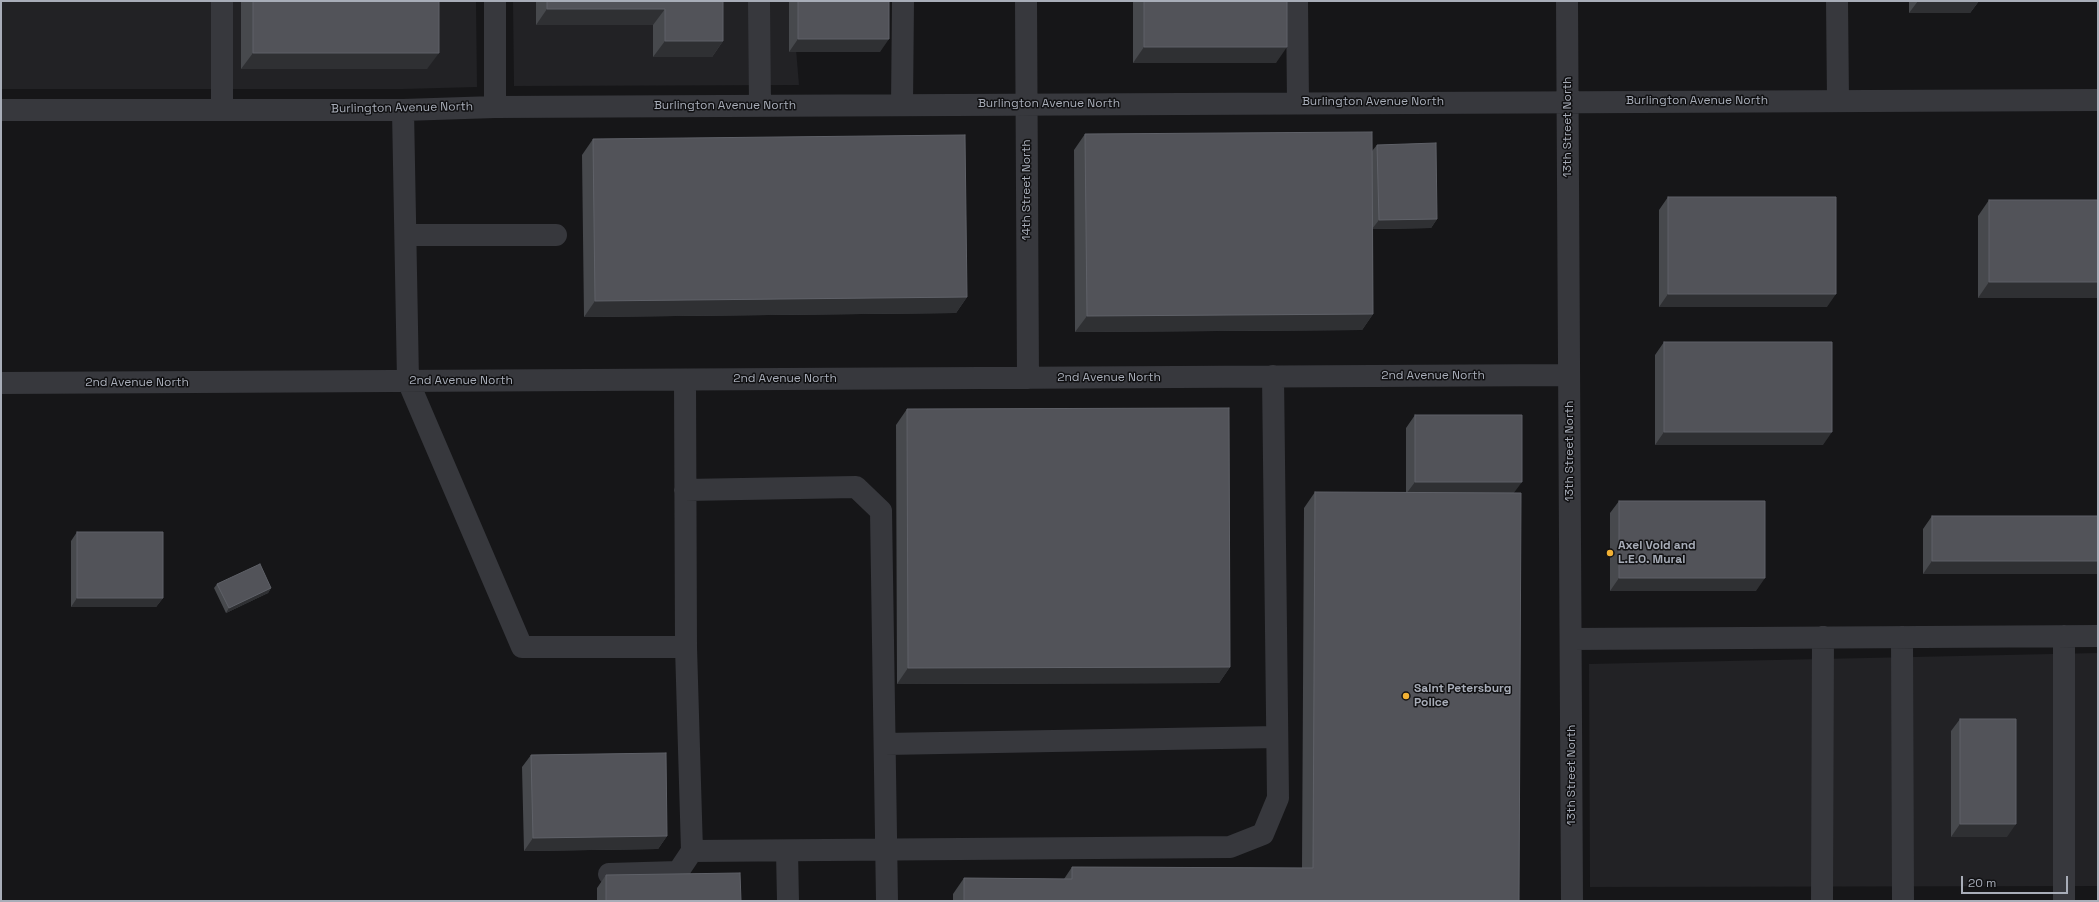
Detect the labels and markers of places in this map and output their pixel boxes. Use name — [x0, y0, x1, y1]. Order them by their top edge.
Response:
place label: Axel Void and L.E.O. Mural — [1618, 539, 1696, 567]
marker: Axel Void and L.E.O. Mural — [1605, 548, 1615, 558]
place label: Saint Petersburg Police — [1414, 682, 1511, 710]
marker: Saint Petersburg Police — [1401, 691, 1411, 701]

